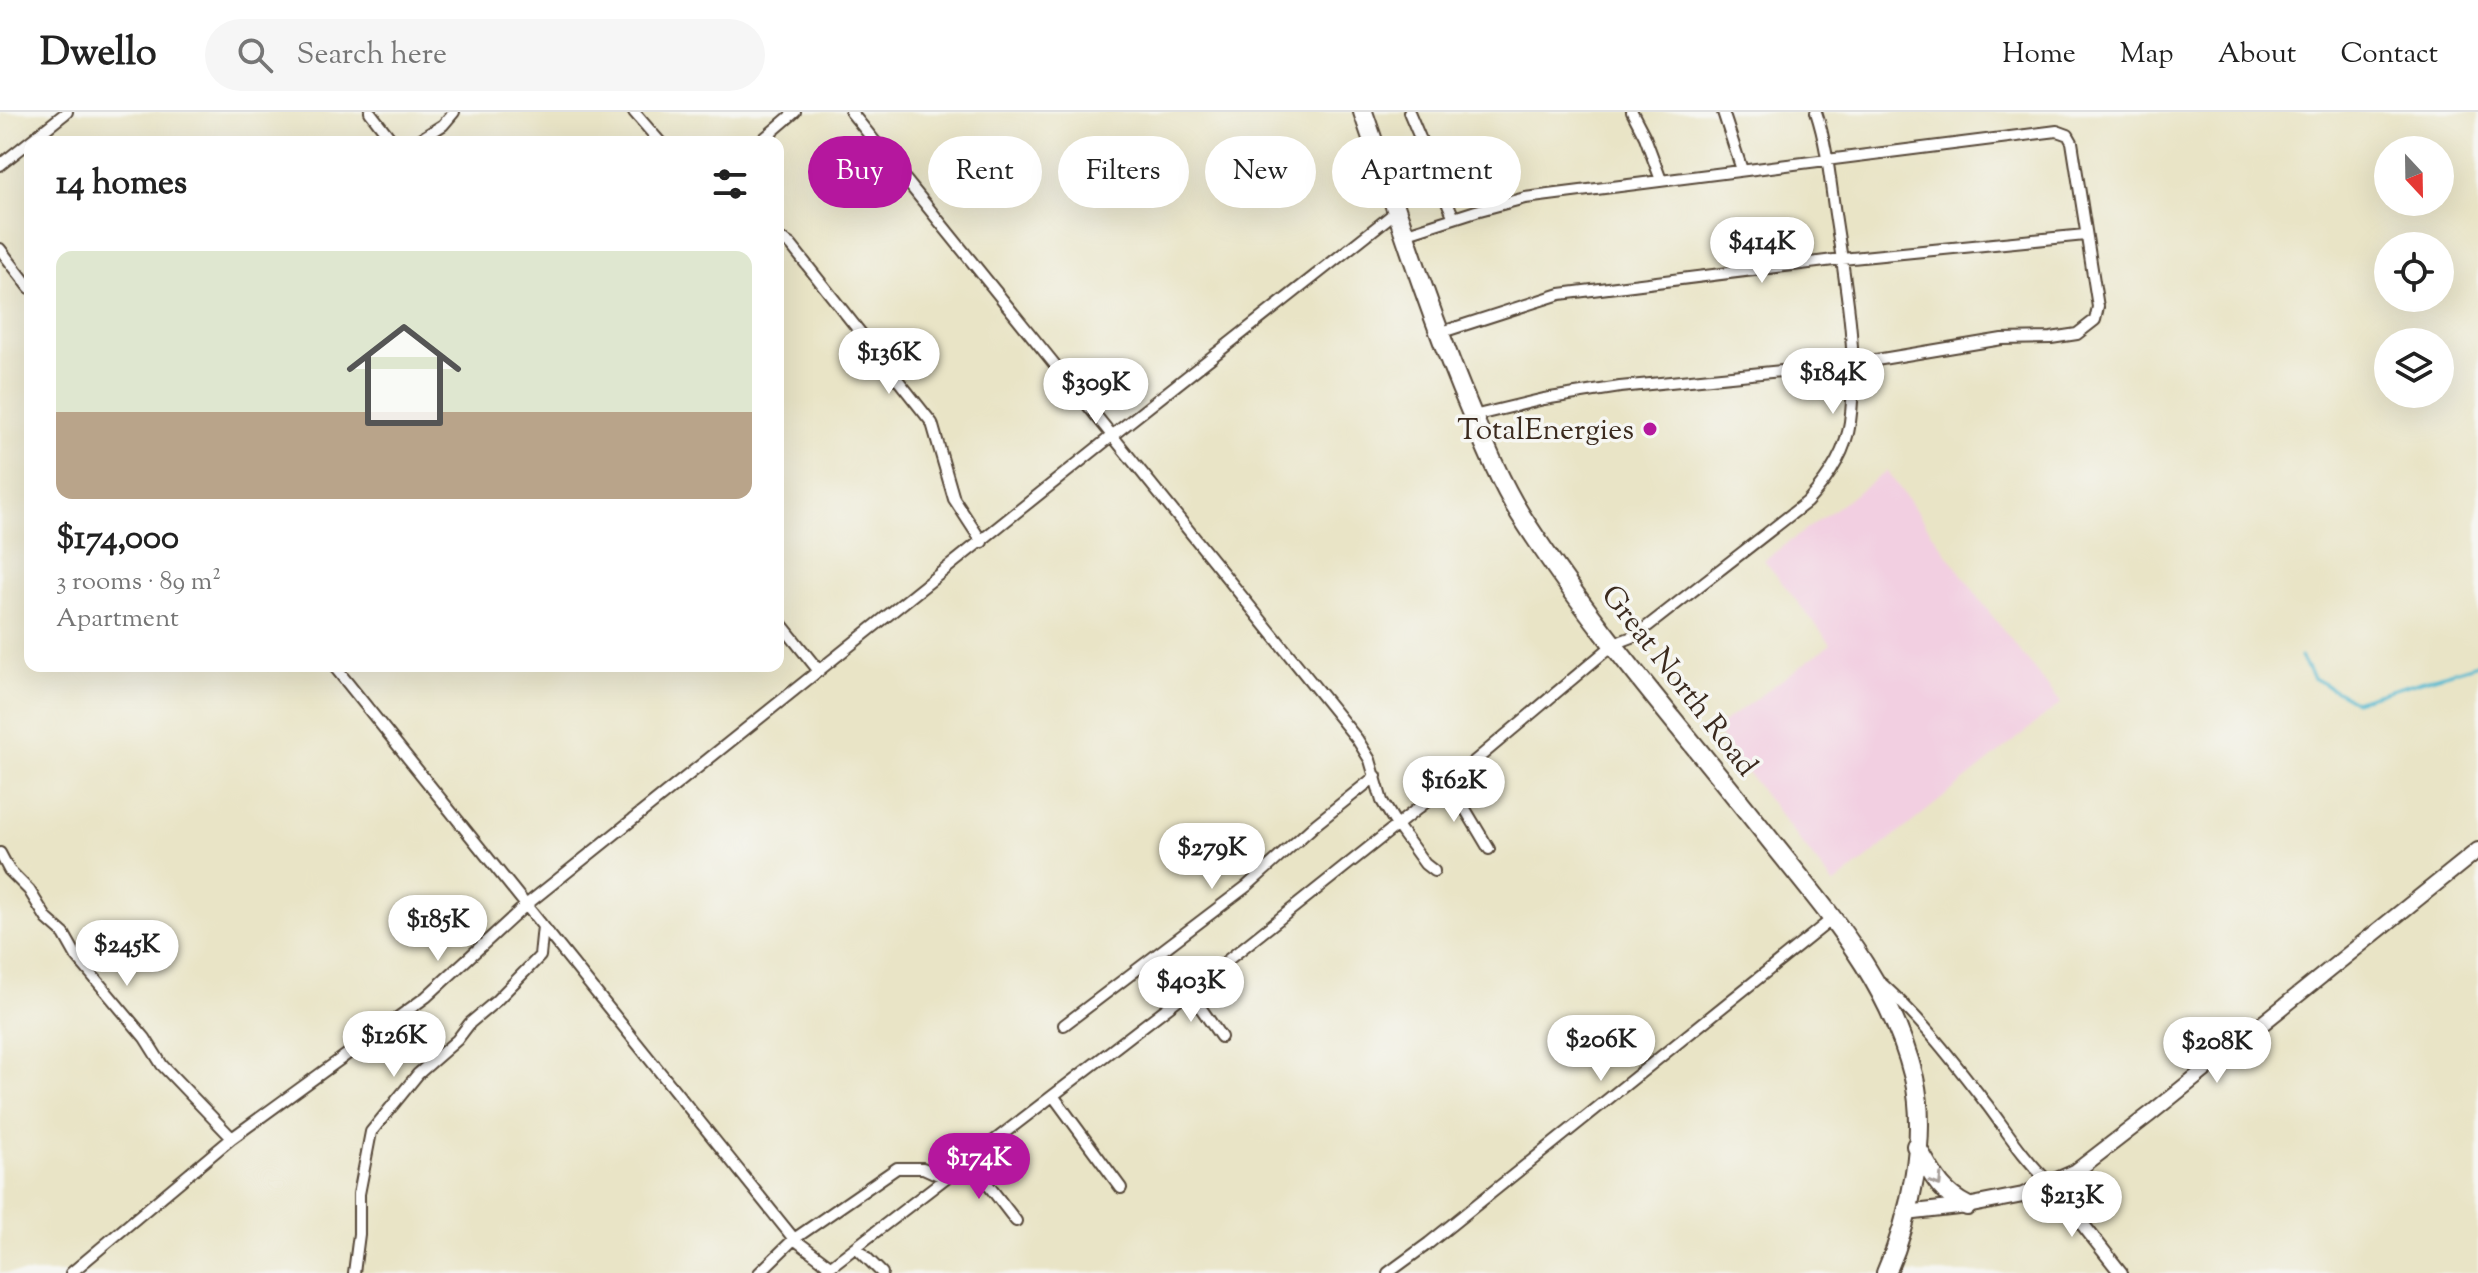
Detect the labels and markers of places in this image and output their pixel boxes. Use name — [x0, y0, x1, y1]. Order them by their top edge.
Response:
pin: $414K — [1706, 217, 1818, 285]
pin: $136K — [833, 328, 945, 396]
pin: $184K — [1777, 348, 1889, 416]
pin: $309K — [1040, 358, 1152, 426]
place label: TotalEnergies — [1457, 410, 1634, 453]
marker: TotalEnergies — [1641, 420, 1659, 438]
pin: $162K — [1398, 756, 1510, 824]
pin: $279K — [1156, 823, 1268, 891]
pin: $185K — [382, 895, 494, 963]
pin: $245K — [71, 920, 183, 988]
pin: $403K — [1135, 956, 1247, 1024]
pin: $126K — [338, 1011, 450, 1079]
pin: $206K — [1545, 1015, 1657, 1083]
pin: $208K — [2161, 1017, 2273, 1085]
pin: $174K — [923, 1133, 1035, 1201]
pin: $213K — [2016, 1171, 2128, 1239]

